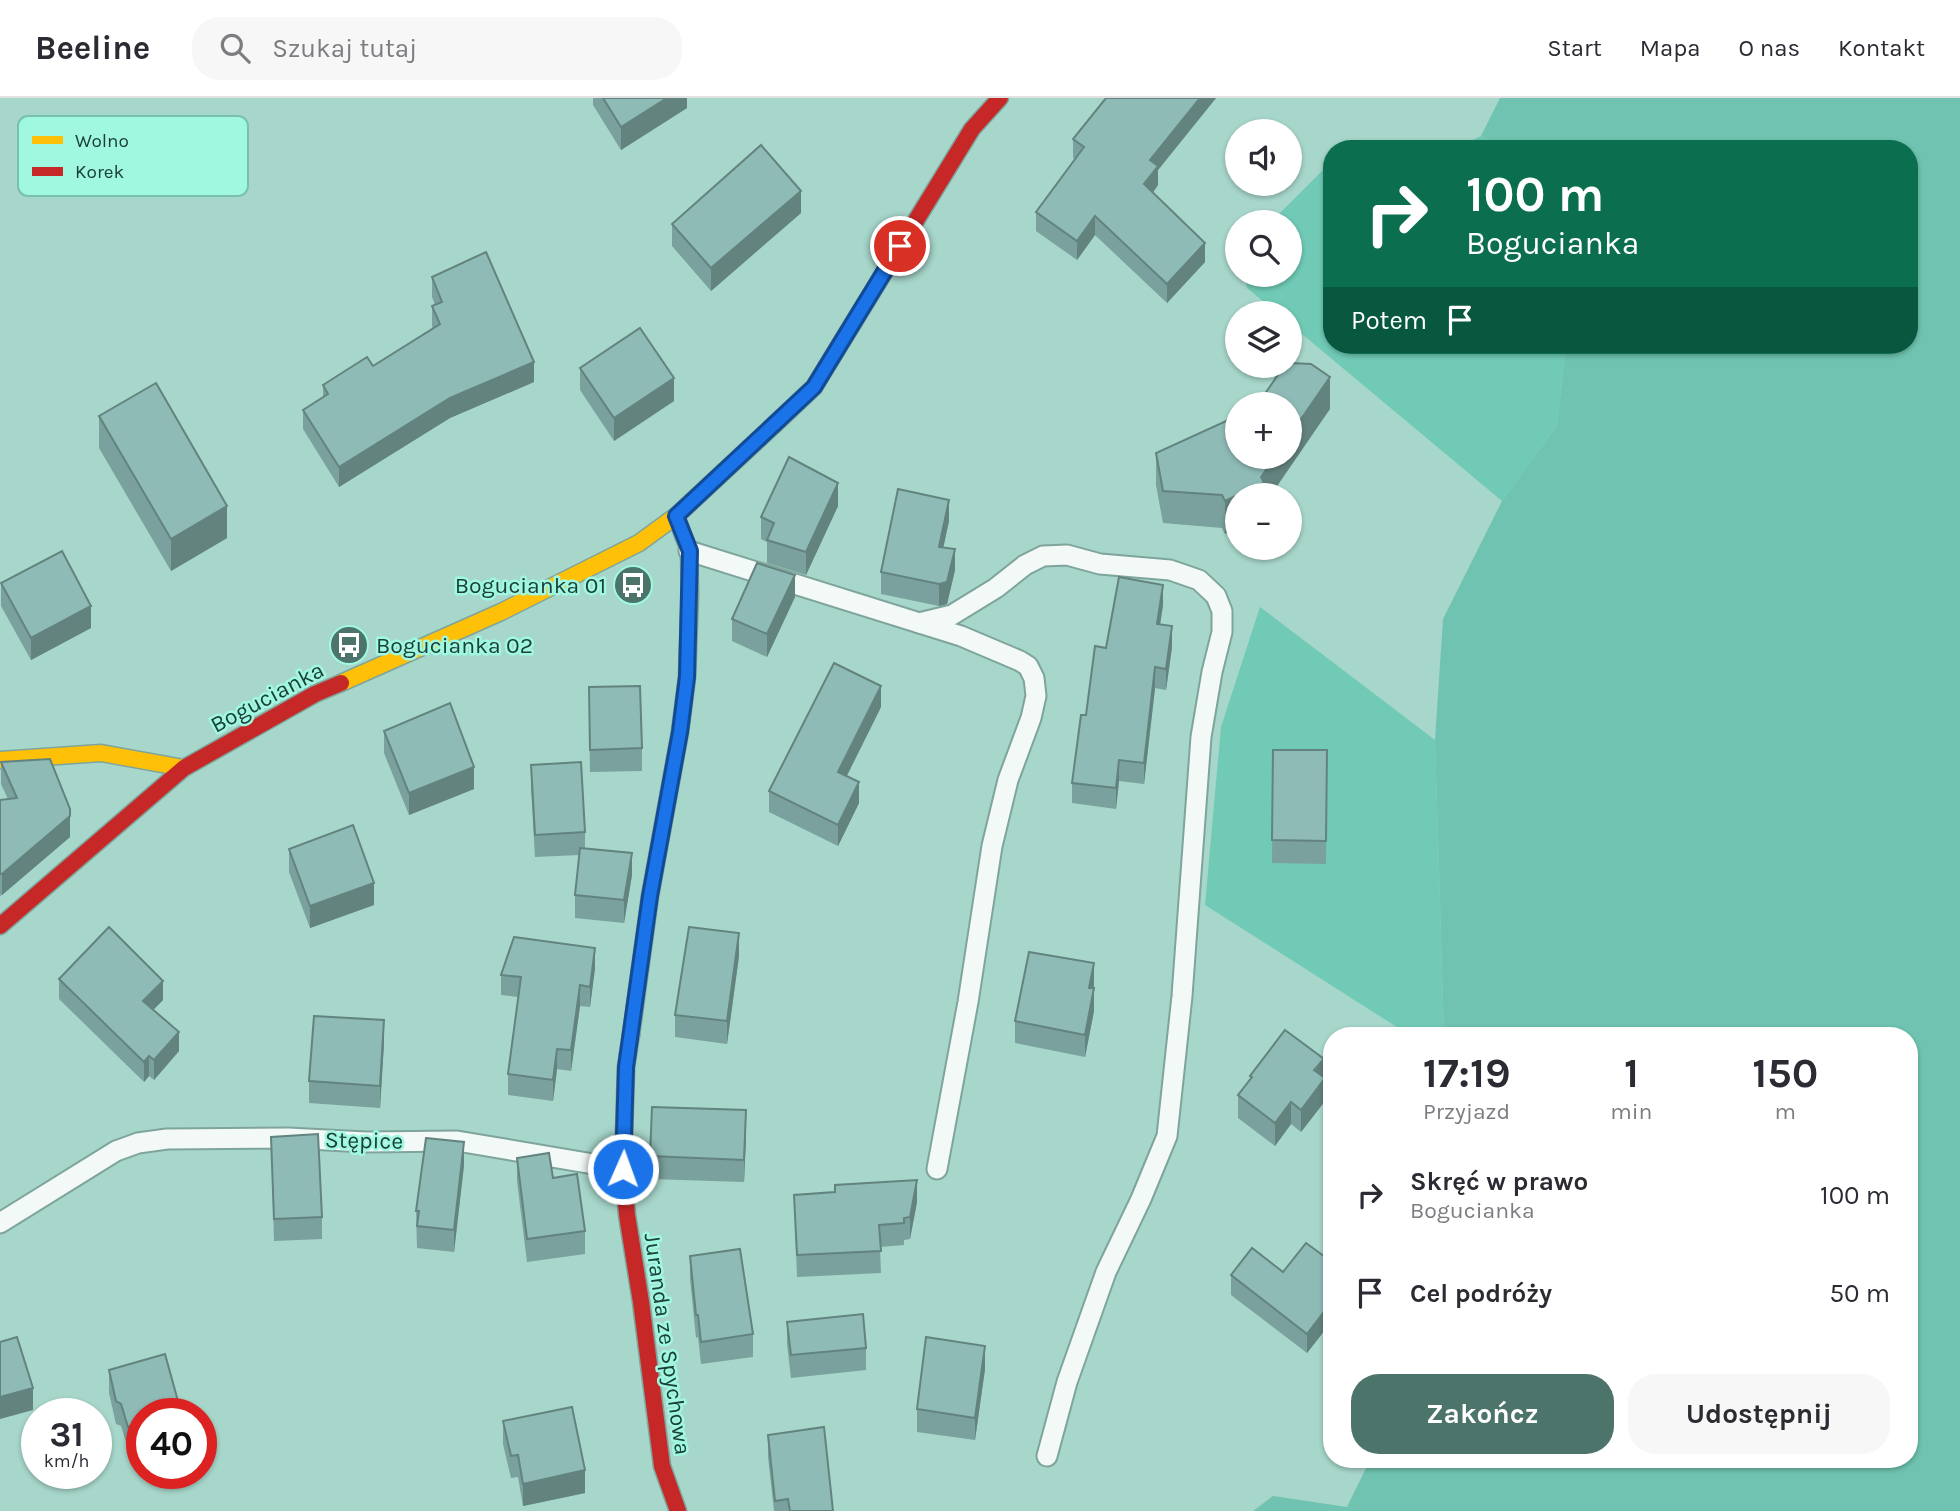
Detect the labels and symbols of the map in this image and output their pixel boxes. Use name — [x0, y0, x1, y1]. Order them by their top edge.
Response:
legend — [18, 116, 248, 196]
text: Wolno — [75, 130, 129, 152]
text: Korek — [75, 161, 125, 183]
pin — [870, 216, 930, 276]
bus stop icon: Bogucianka 01 — [612, 564, 654, 606]
place label: Bogucianka 01 — [455, 572, 606, 599]
bus stop icon: Bogucianka 02 — [328, 624, 370, 666]
place label: Bogucianka 02 — [376, 632, 533, 659]
street label: Bogucianka — [206, 656, 329, 739]
street label: Stępice — [325, 1126, 403, 1155]
position arrow — [586, 1132, 660, 1206]
street label: Juranda ze Spychowa — [639, 1231, 696, 1457]
speed limit sign: 40 — [126, 1398, 217, 1489]

